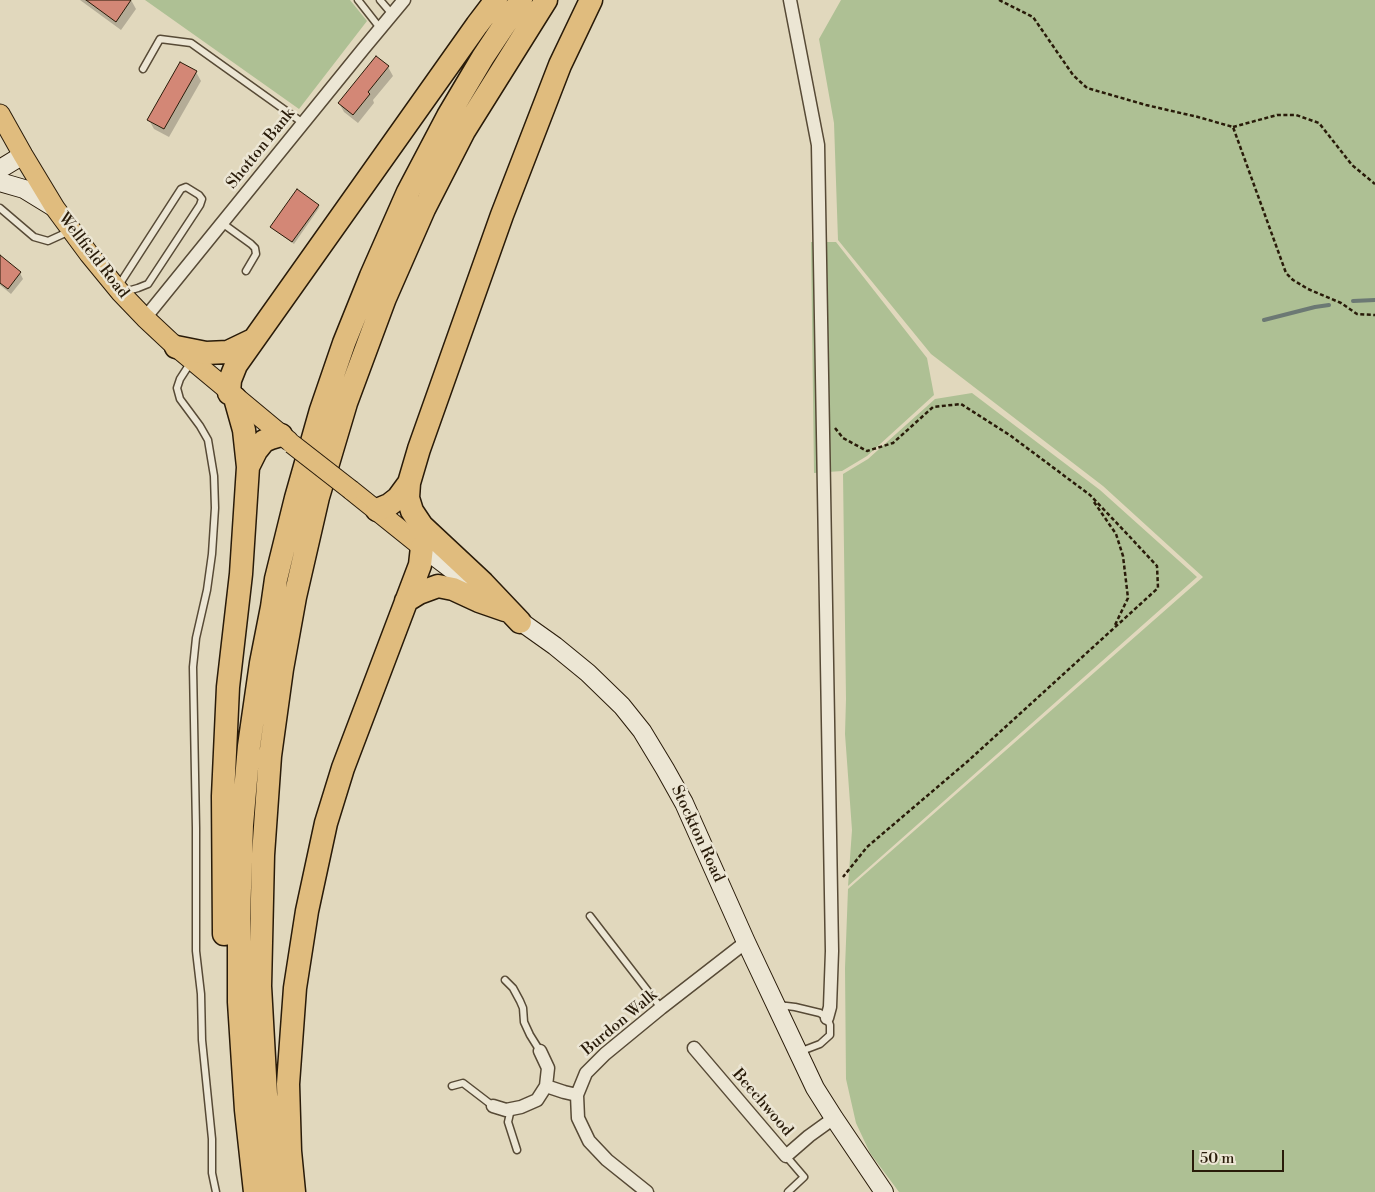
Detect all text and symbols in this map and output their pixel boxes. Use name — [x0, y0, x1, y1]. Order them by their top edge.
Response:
street label: Shotton Bank — [223, 105, 299, 193]
street label: Wellfield Road — [54, 209, 132, 303]
street label: Stockton Road — [666, 783, 728, 885]
street label: Burdon Walk — [578, 986, 662, 1060]
street label: Beechwood — [728, 1065, 796, 1141]
scale bar — [1195, 1140, 1288, 1172]
text: 50 m — [1200, 1149, 1234, 1168]

